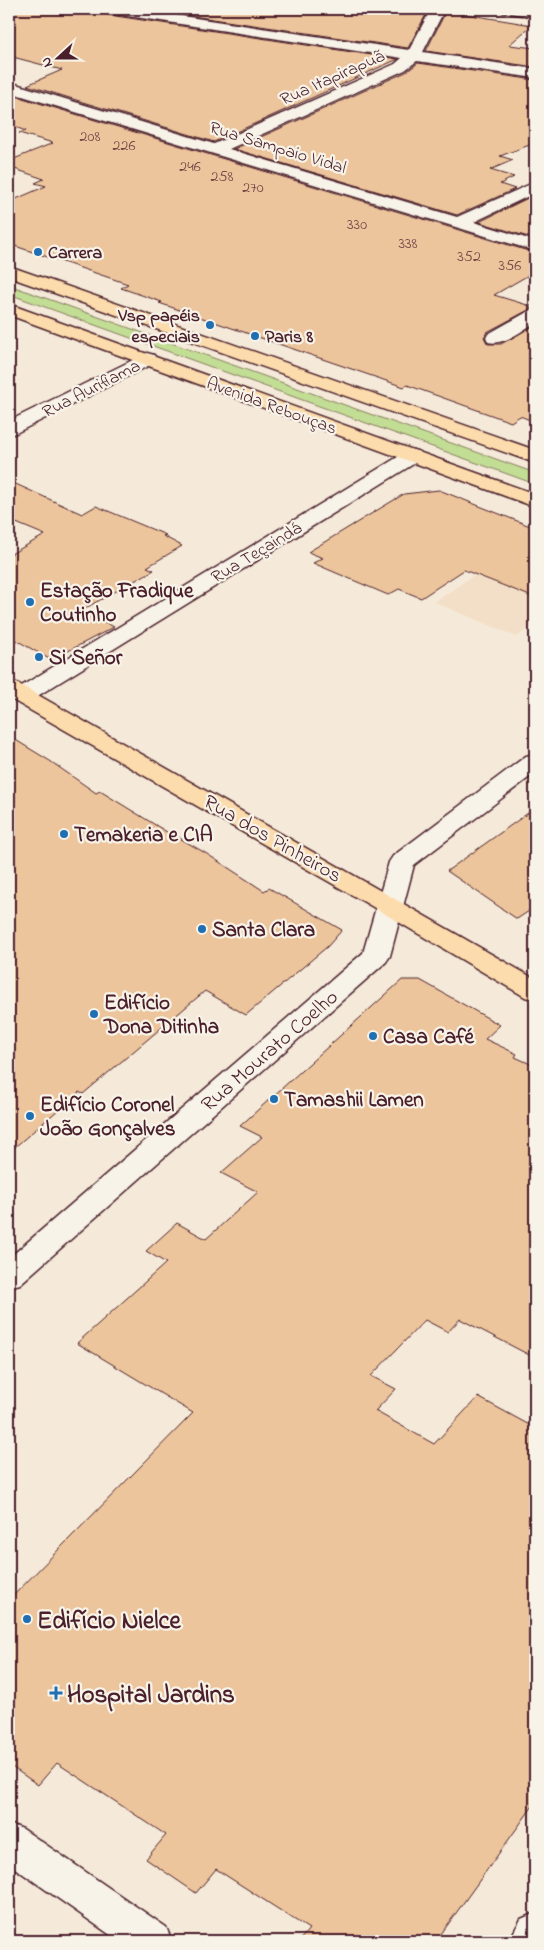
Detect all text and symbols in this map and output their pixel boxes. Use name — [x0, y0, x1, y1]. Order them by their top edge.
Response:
north arrow — [32, 32, 82, 82]
street label: Rua Itapirapuã — [276, 44, 389, 113]
text: N — [36, 54, 59, 70]
street label: Rua Sampaio Vidal — [206, 116, 349, 182]
house number: 208 — [80, 125, 100, 149]
house number: 226 — [113, 134, 135, 158]
house number: 246 — [179, 155, 201, 179]
house number: 258 — [210, 165, 234, 189]
house number: 270 — [242, 176, 264, 200]
house number: 330 — [347, 213, 367, 237]
house number: 338 — [398, 232, 418, 256]
place label: Carrera — [48, 241, 102, 267]
house number: 352 — [457, 245, 481, 269]
marker: Carrera — [32, 246, 44, 258]
house number: 356 — [499, 254, 521, 278]
place label: Vsp papéis especiais — [117, 304, 200, 351]
marker: Vsp papéis especiais — [204, 319, 216, 331]
place label: Paris 8 — [265, 325, 314, 351]
marker: Paris 8 — [249, 330, 261, 342]
street label: Rua Auriflama — [38, 354, 145, 426]
street label: Avenida Rebouças — [202, 371, 340, 443]
street label: Rua Teçaindá — [207, 516, 307, 591]
place label: Estação Fradique Coutinho — [40, 577, 194, 631]
marker: Estação Fradique Coutinho — [24, 596, 36, 608]
place label: Si Señor — [49, 644, 123, 674]
marker: Si Señor — [33, 651, 45, 663]
street label: Rua dos Pinheiros — [197, 788, 347, 892]
place label: Temakeria e CIA — [74, 821, 213, 851]
marker: Temakeria e CIA — [58, 828, 70, 840]
place label: Santa Clara — [212, 916, 315, 946]
marker: Santa Clara — [196, 923, 208, 935]
street label: Rua Mourato Coelho — [195, 983, 346, 1120]
place label: Edifício Dona Ditinha — [103, 989, 219, 1043]
marker: Edifício Dona Ditinha — [88, 1008, 100, 1020]
place label: Casa Café — [383, 1023, 475, 1053]
marker: Casa Café — [367, 1030, 379, 1042]
place label: Tamashii Lamen — [284, 1086, 424, 1116]
place label: Edifício Coronel João Gonçalves — [40, 1091, 176, 1145]
marker: Tamashii Lamen — [268, 1093, 280, 1105]
marker: Edifício Coronel João Gonçalves — [24, 1110, 36, 1122]
place label: Edifício Nielce — [37, 1604, 182, 1640]
marker: Edifício Nielce — [21, 1613, 33, 1625]
place label: Hospital Jardins — [67, 1678, 235, 1714]
marker: Hospital Jardins — [49, 1686, 63, 1700]

